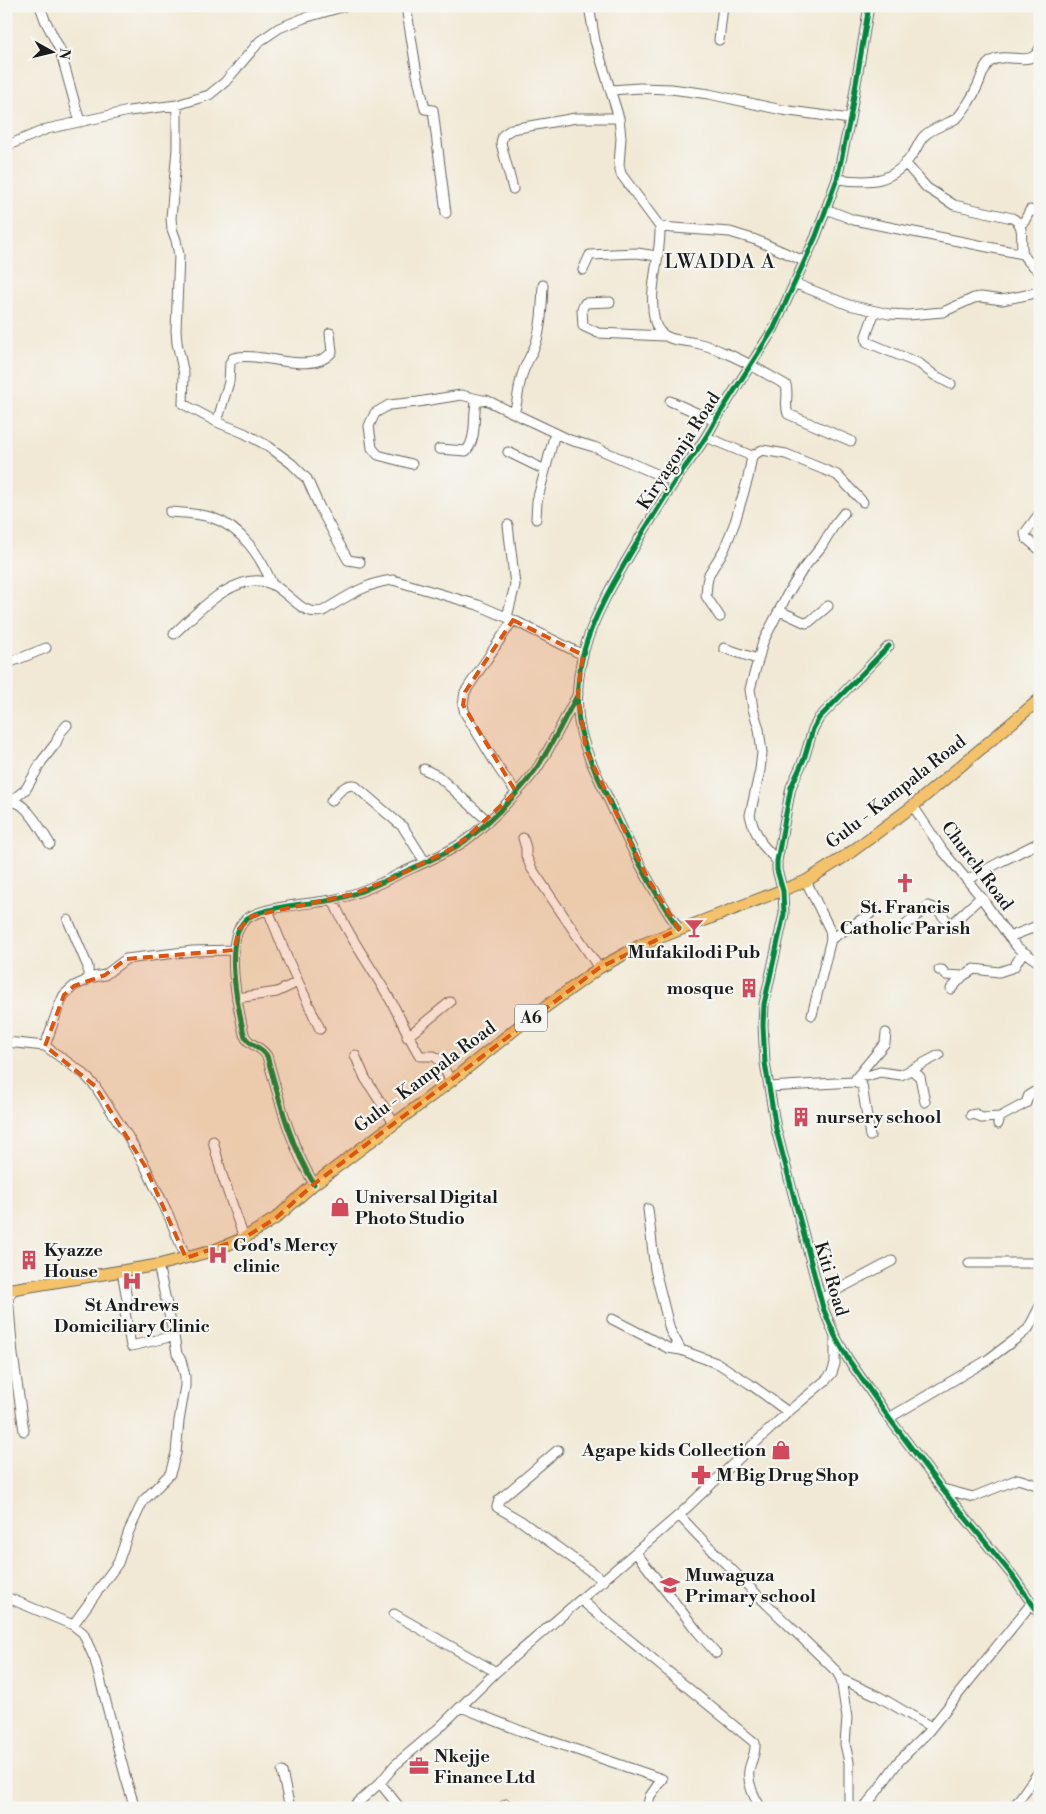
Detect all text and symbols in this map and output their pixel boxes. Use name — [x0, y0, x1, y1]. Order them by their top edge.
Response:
north arrow — [28, 28, 78, 78]
text: N — [54, 47, 74, 60]
district label: LWADDA A — [664, 250, 776, 275]
street label: Kiryagonja Road — [632, 387, 726, 514]
street label: Gulu - Kampala Road — [821, 730, 971, 854]
street label: Church Road — [936, 817, 1019, 916]
church icon: St. Francis Catholic Parish — [894, 872, 916, 894]
place label: St. Francis Catholic Parish — [840, 896, 970, 940]
bar icon: Mufakilodi Pub — [683, 917, 705, 939]
place label: Mufakilodi Pub — [628, 941, 760, 964]
place label: mosque — [667, 977, 734, 1000]
building icon: mosque — [738, 977, 760, 999]
road number: A6 — [515, 1004, 547, 1032]
street label: Gulu - Kampala Road — [350, 1016, 501, 1138]
building icon: nursery school — [790, 1106, 812, 1128]
place label: nursery school — [816, 1106, 941, 1129]
place label: Universal Digital Photo Studio — [355, 1186, 498, 1230]
shop icon: Universal Digital Photo Studio — [329, 1196, 351, 1218]
place label: God's Mercy clinic — [233, 1234, 339, 1278]
place label: Kyazze House — [44, 1239, 103, 1283]
street label: Kiti Road — [809, 1239, 853, 1320]
hospital icon: God's Mercy clinic — [207, 1244, 229, 1266]
building icon: Kyazze House — [18, 1249, 40, 1271]
hospital icon: St Andrews Domiciliary Clinic — [121, 1270, 143, 1292]
place label: St Andrews Domiciliary Clinic — [54, 1294, 210, 1338]
place label: Agape kids Collection — [581, 1439, 766, 1462]
shop icon: Agape kids Collection — [770, 1439, 792, 1461]
pharmacy icon: M Big Drug Shop — [690, 1464, 712, 1486]
place label: M Big Drug Shop — [716, 1464, 859, 1487]
place label: Muwaguza Primary school — [685, 1564, 816, 1608]
school or university icon: Muwaguza Primary school — [659, 1574, 681, 1596]
place label: Nkejje Finance Ltd — [434, 1745, 536, 1789]
office icon: Nkejje Finance Ltd — [408, 1755, 430, 1777]

